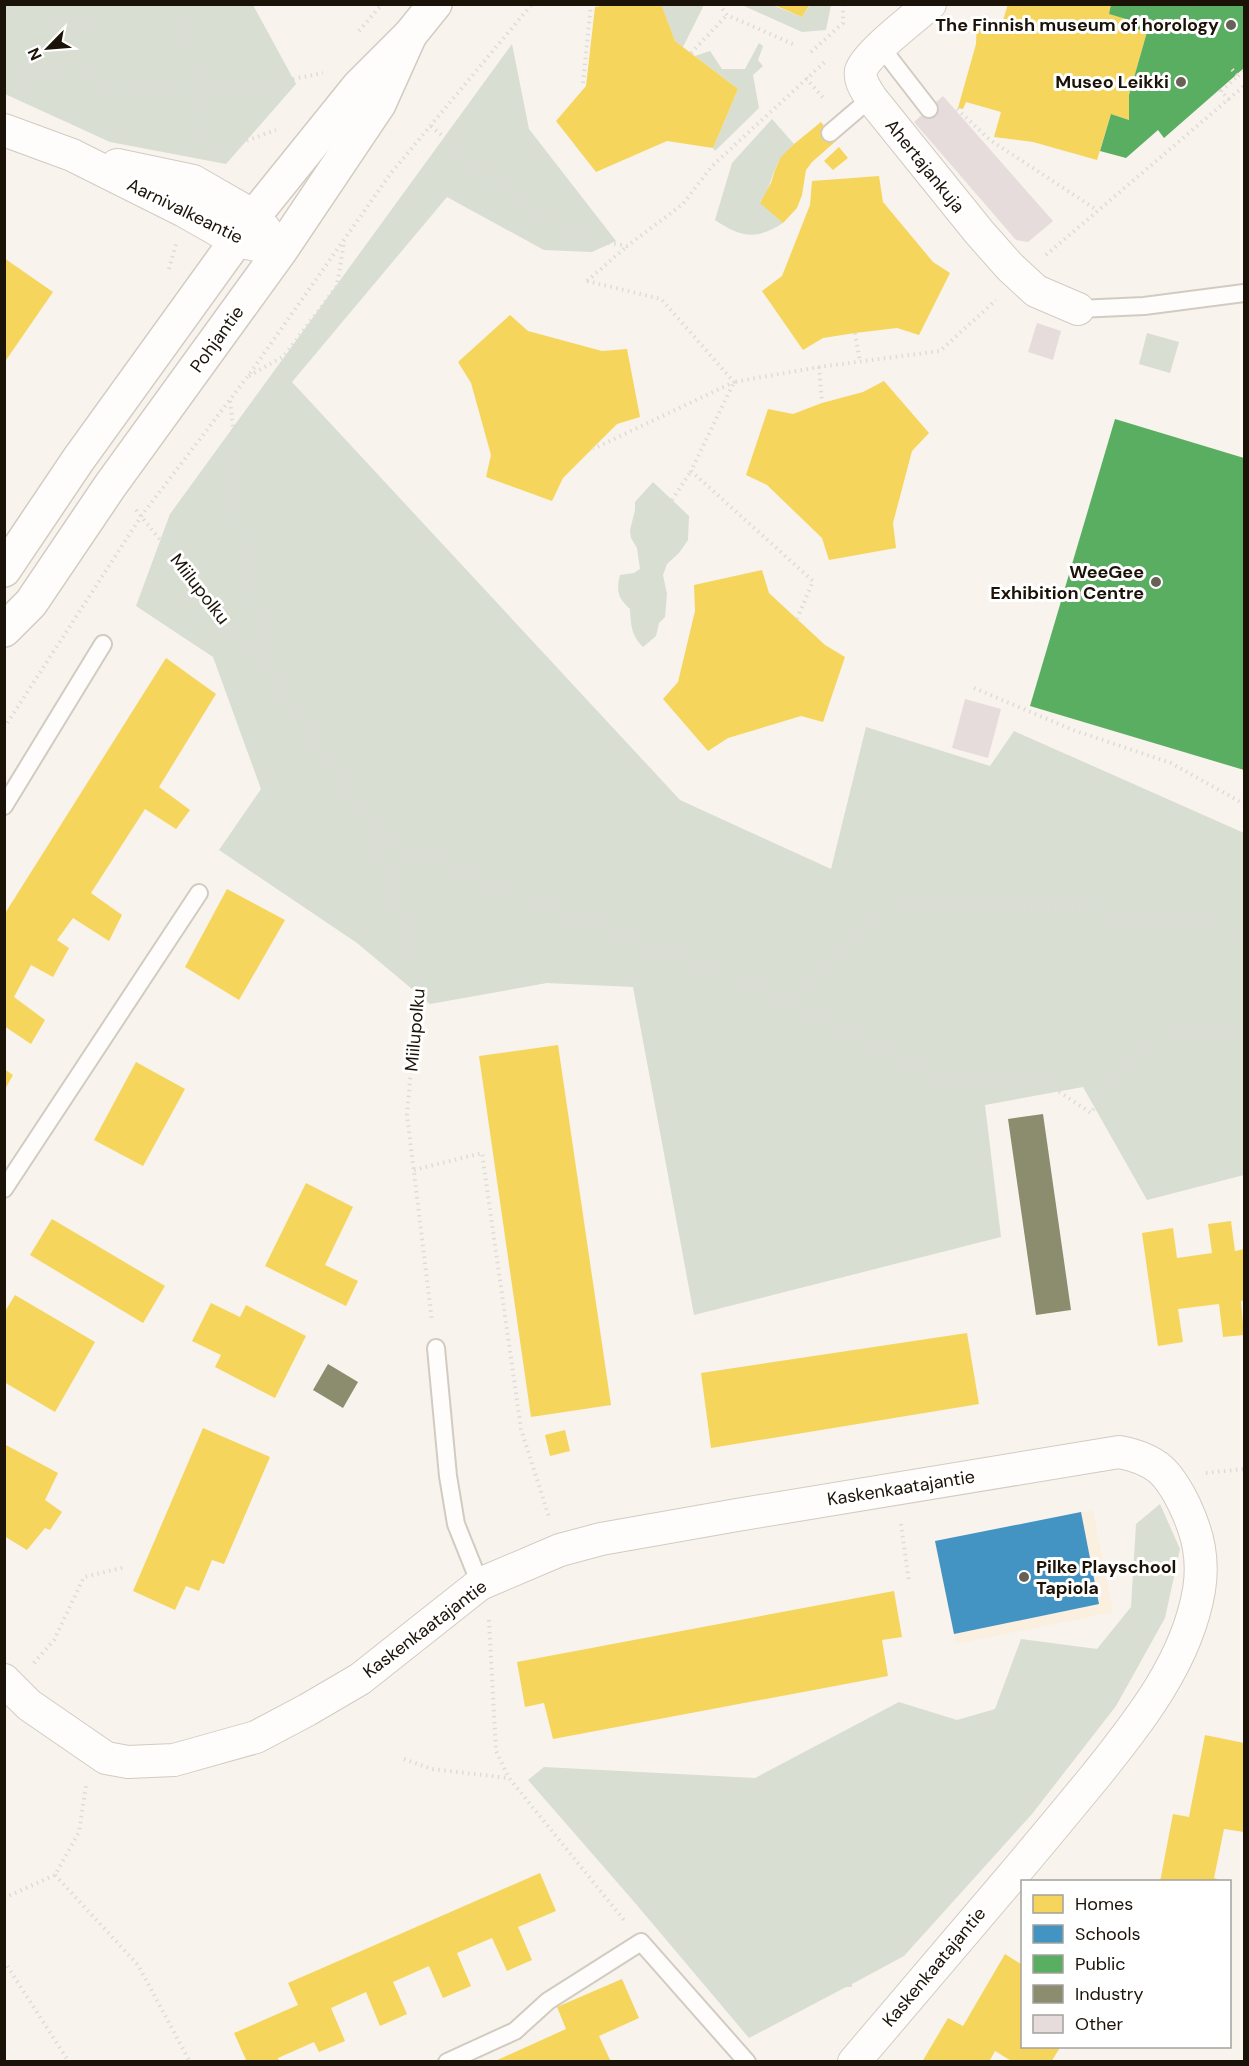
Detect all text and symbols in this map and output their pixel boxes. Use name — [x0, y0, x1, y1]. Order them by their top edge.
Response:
place label: The Finnish museum of horology — [935, 13, 1219, 37]
north arrow — [18, 18, 78, 78]
marker: The Finnish museum of horology — [1224, 18, 1238, 32]
text: N — [23, 44, 47, 64]
place label: Museo Leikki — [1055, 70, 1169, 94]
marker: Museo Leikki — [1174, 75, 1188, 89]
street label: Ahertajankuja — [880, 114, 970, 218]
street label: Aarnivalkeantie — [123, 173, 247, 249]
street label: Pohjantie — [185, 301, 249, 377]
street label: Miilupolku — [165, 549, 235, 629]
place label: WeeGee Exhibition Centre — [990, 560, 1144, 605]
marker: WeeGee Exhibition Centre — [1149, 575, 1163, 589]
street label: Miilupolku — [399, 987, 431, 1073]
street label: Kaskenkaatajantie — [825, 1464, 977, 1512]
place label: Pilke Playschool Tapiola — [1036, 1555, 1176, 1600]
marker: Pilke Playschool Tapiola — [1017, 1570, 1031, 1584]
street label: Kaskenkaatajantie — [358, 1575, 492, 1683]
legend — [1021, 1880, 1231, 2048]
text: Homes — [1075, 1892, 1133, 1916]
street label: Kaskenkaatajantie — [877, 1902, 991, 2032]
text: Schools — [1075, 1922, 1140, 1946]
text: Public — [1075, 1952, 1126, 1976]
text: Industry — [1075, 1982, 1144, 2006]
text: Other — [1075, 2012, 1124, 2036]

